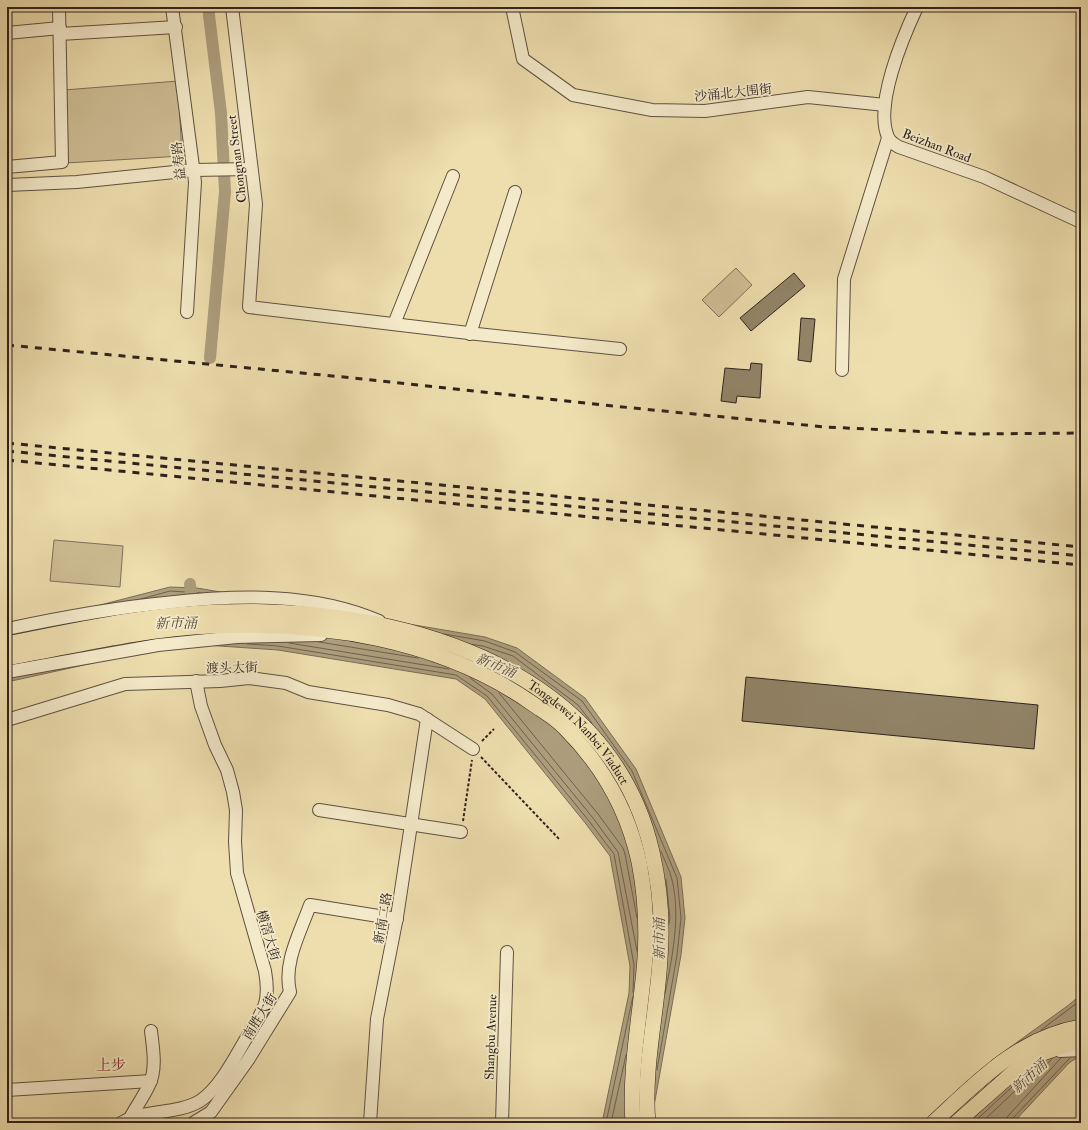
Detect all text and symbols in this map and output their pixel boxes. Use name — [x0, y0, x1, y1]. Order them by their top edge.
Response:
street label: 沙涌北大围街 — [693, 81, 773, 105]
street label: Chongnan Street — [224, 114, 250, 204]
street label: Beizhan Road — [900, 125, 974, 167]
street label: 益寿路 — [169, 141, 189, 181]
water label: 新市涌 — [155, 615, 199, 632]
water label: 新市涌 — [473, 649, 520, 682]
street label: 渡头大街 — [206, 660, 258, 676]
street label: Tongdewei Nanbei Viaduct — [524, 677, 632, 787]
street label: 新南二路 — [371, 891, 395, 945]
street label: 横滘大街 — [253, 908, 283, 963]
water label: 新市涌 — [651, 916, 668, 960]
street label: 南胜大街 — [239, 990, 280, 1043]
street label: Shangbu Avenue — [482, 993, 501, 1080]
water label: 新市涌 — [1008, 1055, 1052, 1097]
district label: 上步 — [96, 1056, 126, 1075]

